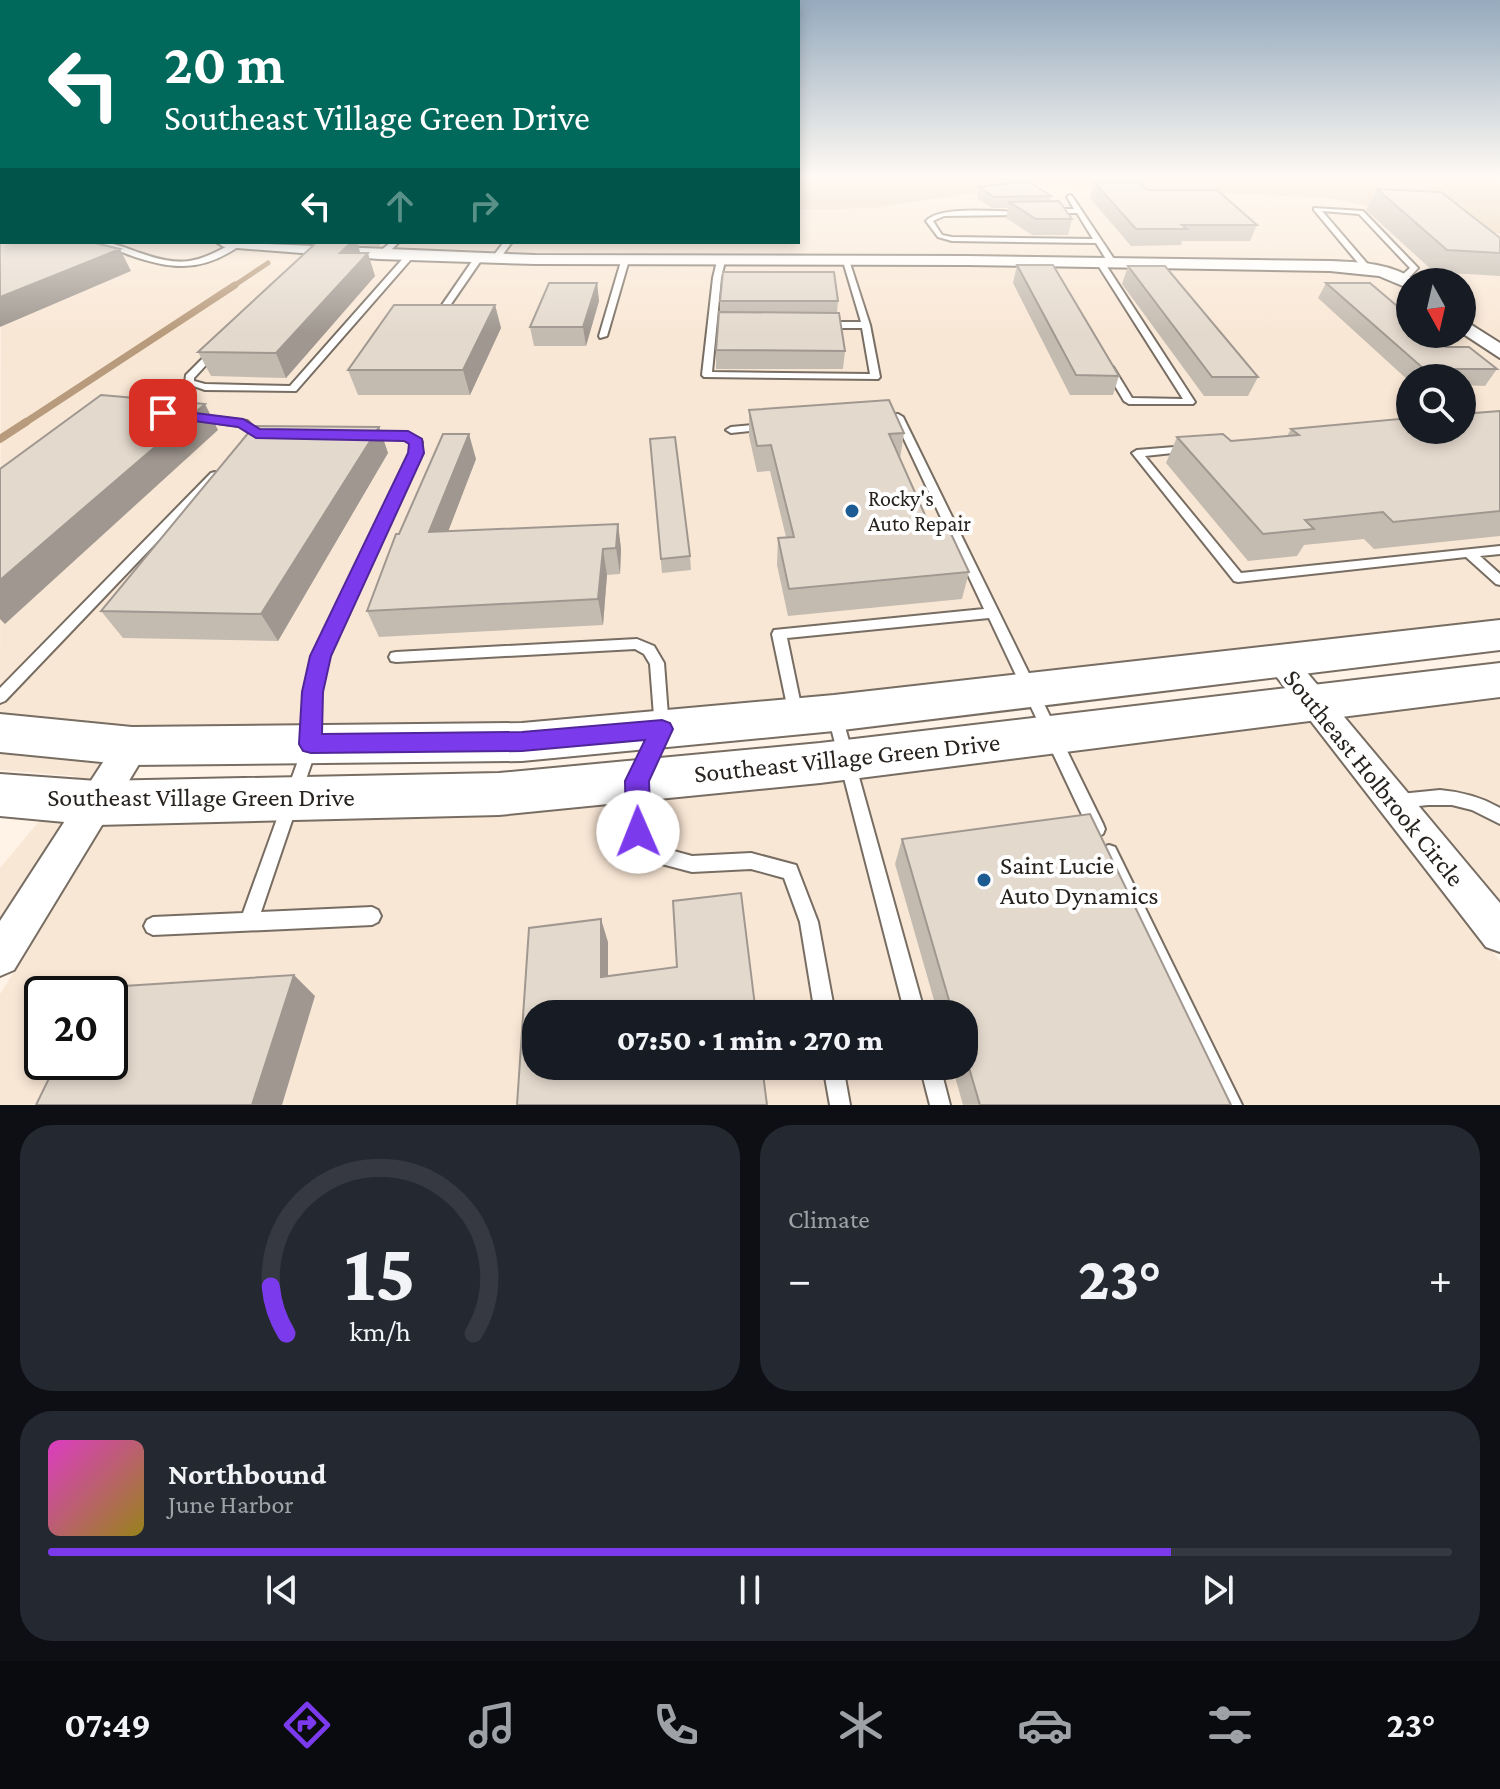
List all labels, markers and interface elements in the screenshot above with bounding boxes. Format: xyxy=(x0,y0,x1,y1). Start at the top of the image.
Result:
icon: left xyxy=(32,32,136,136)
text: 20 m xyxy=(164,33,285,95)
text: Southeast Village Green Drive xyxy=(164,98,590,138)
icon: left xyxy=(294,184,338,228)
icon: ahead xyxy=(378,184,422,228)
icon: right xyxy=(462,184,506,228)
north arrow xyxy=(1396,268,1476,348)
map controls xyxy=(1396,268,1476,444)
button: search xyxy=(1396,364,1476,444)
pin xyxy=(129,379,197,447)
icon: arrive xyxy=(141,391,185,435)
place label: Rocky's Auto Repair xyxy=(868,486,971,536)
marker: Rocky's Auto Repair xyxy=(843,502,861,520)
street label: Southeast Holbrook Circle xyxy=(1278,664,1470,892)
street label: Southeast Village Green Drive xyxy=(693,728,1001,788)
street label: Southeast Village Green Drive xyxy=(47,783,355,812)
position arrow xyxy=(596,790,680,874)
place label: Saint Lucie Auto Dynamics xyxy=(1000,851,1159,910)
marker: Saint Lucie Auto Dynamics xyxy=(975,871,993,889)
speed limit sign: 20 xyxy=(24,976,128,1080)
text: 07:50 · 1 min · 270 m xyxy=(617,1023,883,1056)
text: Climate xyxy=(788,1205,870,1234)
text: 15 xyxy=(344,1225,416,1318)
text: 23° xyxy=(1078,1245,1162,1312)
text: − xyxy=(788,1255,811,1303)
text: + xyxy=(1429,1255,1452,1303)
text: km/h xyxy=(349,1315,411,1347)
text: Northbound xyxy=(168,1457,326,1490)
text: June Harbor xyxy=(168,1490,294,1519)
icon: previous xyxy=(260,1568,304,1612)
icon: pause xyxy=(728,1568,772,1612)
icon: next xyxy=(1196,1568,1240,1612)
icon: directions xyxy=(279,1697,335,1753)
icon: music xyxy=(464,1697,520,1753)
icon: phone xyxy=(648,1697,704,1753)
icon: climate xyxy=(833,1697,889,1753)
icon: car xyxy=(1017,1697,1073,1753)
icon: filters xyxy=(1202,1697,1258,1753)
text: 07:49 xyxy=(64,1705,151,1745)
text: 23° xyxy=(1386,1705,1436,1745)

